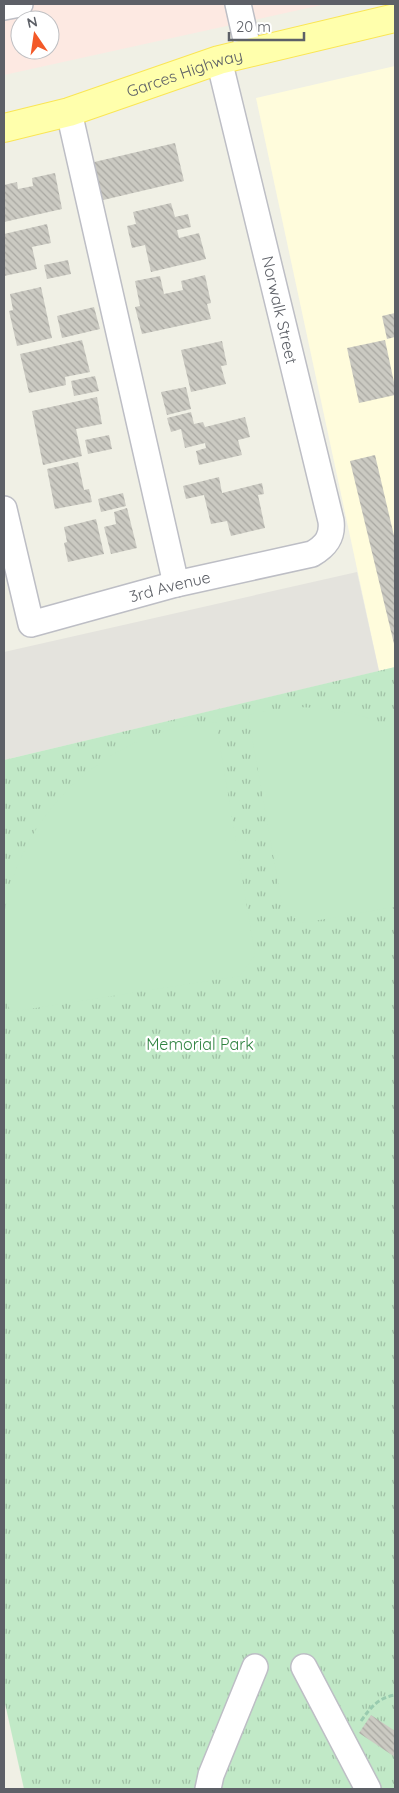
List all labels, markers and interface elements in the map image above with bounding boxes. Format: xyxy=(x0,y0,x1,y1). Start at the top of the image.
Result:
north arrow xyxy=(10,10,60,60)
scale bar xyxy=(229,10,304,42)
text: N xyxy=(25,12,39,32)
text: 20 m xyxy=(236,17,271,36)
street label: Garces Highway xyxy=(124,45,245,101)
street label: Norwalk Street xyxy=(258,254,302,366)
street label: 3rd Avenue xyxy=(127,567,212,606)
park label: Memorial Park xyxy=(146,1034,254,1054)

